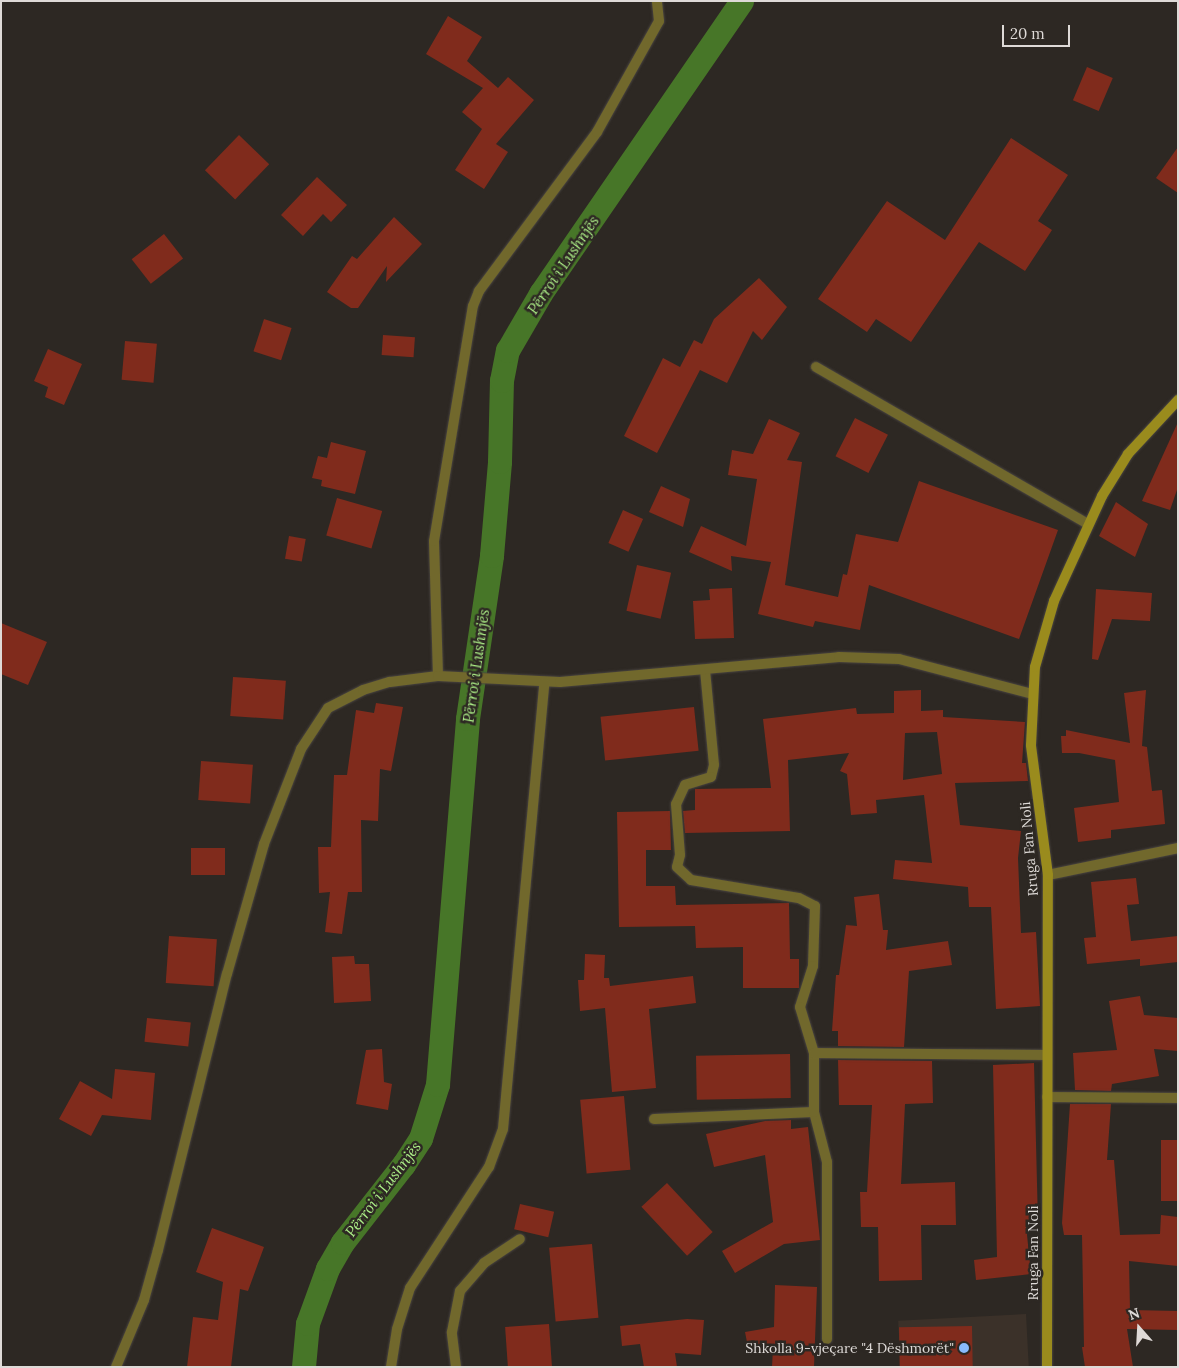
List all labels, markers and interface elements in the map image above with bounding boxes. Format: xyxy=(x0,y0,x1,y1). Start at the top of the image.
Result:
scale bar xyxy=(1004,15,1072,47)
text: 20 m xyxy=(1010,24,1045,43)
water label: Përroi i Lushnjës xyxy=(524,213,602,317)
water label: Përroi i Lushnjës xyxy=(459,608,493,724)
street label: Rruga Fan Noli xyxy=(1016,801,1042,897)
water label: Përroi i Lushnjës xyxy=(341,1138,425,1240)
street label: Rruga Fan Noli xyxy=(1025,1206,1041,1300)
north arrow xyxy=(1114,1303,1164,1353)
text: N xyxy=(1126,1304,1142,1324)
place label: Shkolla 9-vjeçare "4 Dëshmorët" xyxy=(745,1340,954,1356)
marker: Shkolla 9-vjeçare "4 Dëshmorët" xyxy=(958,1342,970,1354)

